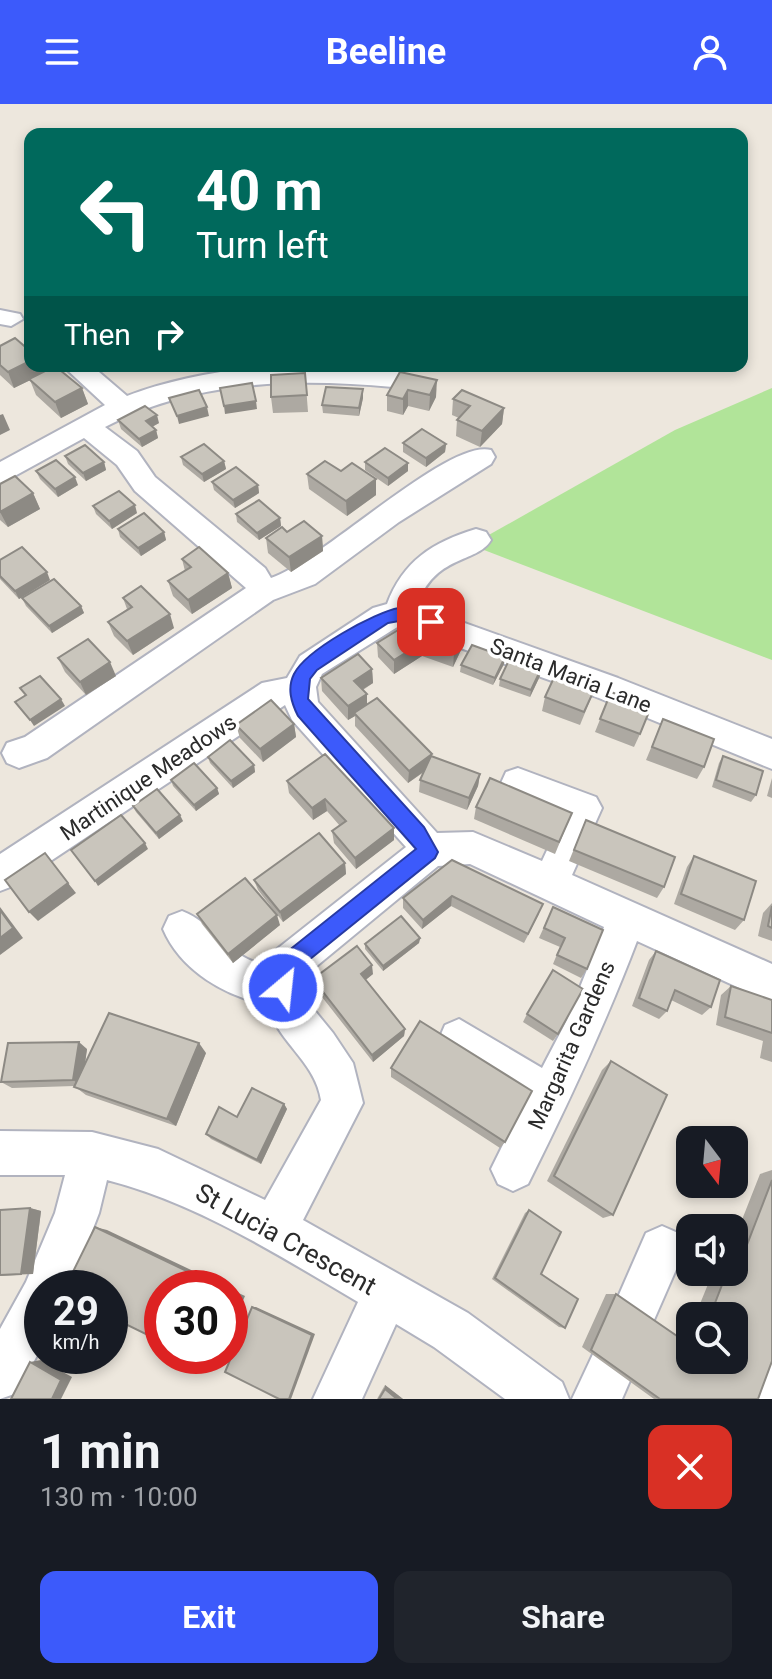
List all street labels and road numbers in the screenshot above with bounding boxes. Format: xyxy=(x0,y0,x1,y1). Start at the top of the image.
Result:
street label: Santa Maria Lane xyxy=(487,633,655,718)
street label: Martinique Meadows xyxy=(56,709,241,846)
street label: Margarita Gardens xyxy=(523,957,620,1133)
street label: St Lucia Crescent xyxy=(191,1177,381,1301)

